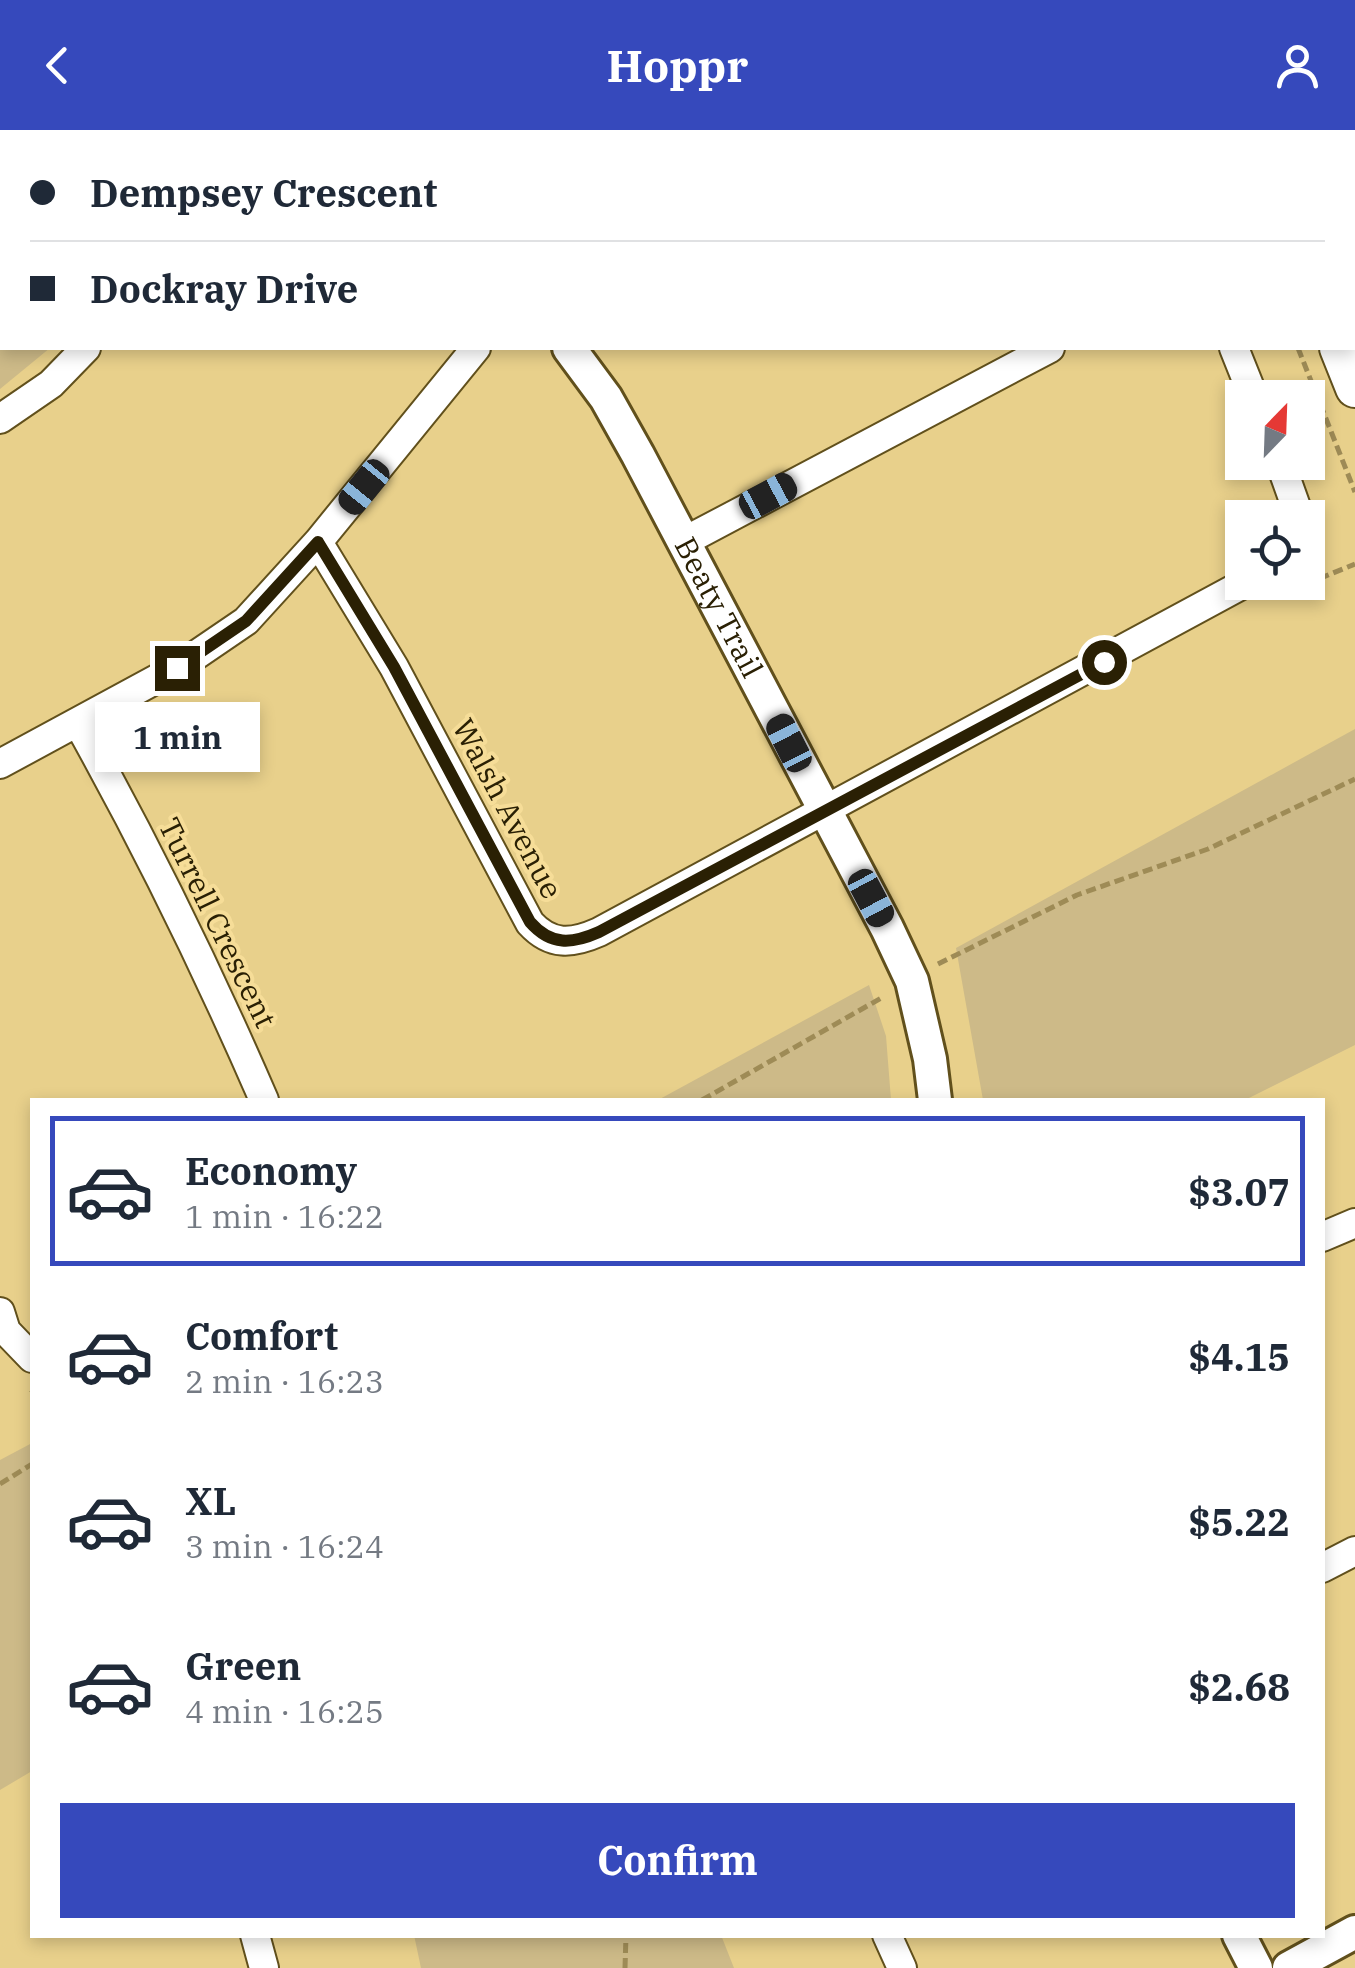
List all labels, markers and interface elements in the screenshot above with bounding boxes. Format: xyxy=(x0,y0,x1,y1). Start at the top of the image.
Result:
text: Hoppr xyxy=(607,36,748,94)
icon: back xyxy=(30,38,85,93)
icon: person xyxy=(1270,38,1325,93)
text: Dempsey Crescent xyxy=(90,168,437,217)
text: Dockray Drive xyxy=(90,264,358,313)
north arrow xyxy=(1225,380,1325,480)
map controls xyxy=(1225,380,1325,600)
car xyxy=(333,454,395,520)
car xyxy=(734,469,802,523)
button: locate xyxy=(1225,500,1325,600)
street label: Beaty Trail xyxy=(667,530,773,684)
route start xyxy=(1082,640,1127,685)
route end xyxy=(155,646,200,691)
callout: 1 min xyxy=(94,703,260,773)
car xyxy=(762,709,816,777)
street label: Walsh Avenue xyxy=(445,712,572,905)
text: 1 min xyxy=(133,716,222,758)
street label: Turrell Crescent xyxy=(151,811,286,1034)
car xyxy=(844,864,898,932)
icon: car xyxy=(65,1146,155,1236)
text: Economy xyxy=(185,1146,357,1195)
text: $3.07 xyxy=(1188,1167,1290,1216)
text: 1 min · 16:22 xyxy=(185,1195,384,1237)
icon: car xyxy=(65,1311,155,1401)
text: Comfort xyxy=(185,1311,338,1360)
text: $4.15 xyxy=(1188,1332,1290,1381)
text: 2 min · 16:23 xyxy=(185,1360,384,1402)
icon: car xyxy=(65,1476,155,1566)
text: XL xyxy=(185,1476,236,1525)
text: $5.22 xyxy=(1188,1497,1290,1546)
text: 3 min · 16:24 xyxy=(185,1525,384,1567)
icon: car xyxy=(65,1641,155,1731)
text: Green xyxy=(185,1641,301,1690)
text: $2.68 xyxy=(1188,1662,1290,1711)
text: 4 min · 16:25 xyxy=(185,1690,384,1732)
button: Confirm xyxy=(60,1803,1295,1918)

